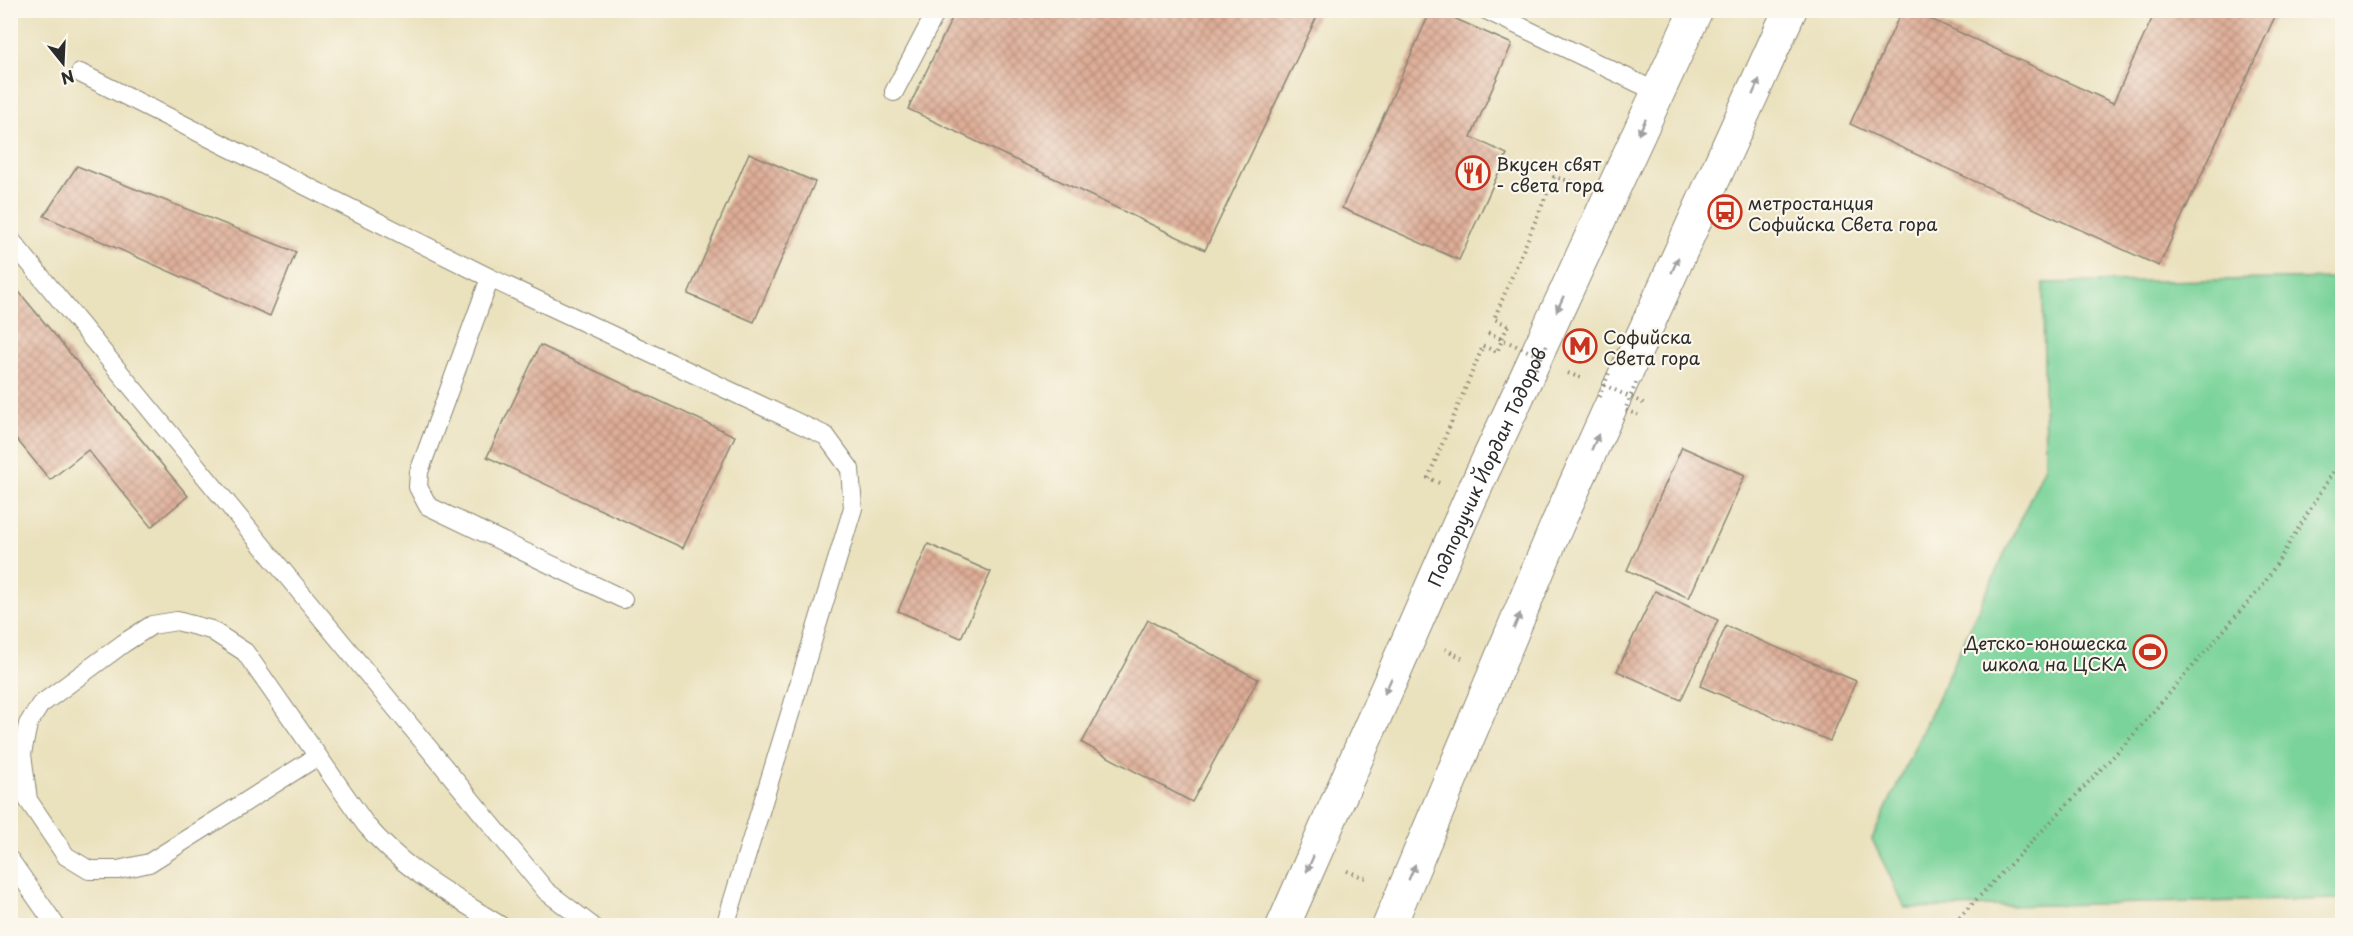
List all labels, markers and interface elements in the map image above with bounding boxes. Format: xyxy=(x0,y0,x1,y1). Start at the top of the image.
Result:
north arrow xyxy=(33,33,93,93)
text: N xyxy=(58,65,78,92)
one-way arrow xyxy=(1751,79,1760,96)
one-way arrow xyxy=(1638,119,1647,136)
place label: Вкусен свят - света гора xyxy=(1496,150,1605,198)
restaurant icon: Вкусен свят - света гора xyxy=(1455,155,1491,191)
place label: метростанция Софийска Света гора xyxy=(1748,189,1938,237)
bus stop icon: метростанция Софийска Света гора xyxy=(1707,194,1743,230)
one-way arrow xyxy=(1671,256,1680,273)
one-way arrow xyxy=(1556,296,1565,313)
place label: Софийска Света гора xyxy=(1603,323,1701,371)
metro station icon: Софийска Света гора xyxy=(1562,328,1598,364)
street label: Подпоручик Йордан Тодоров xyxy=(1420,343,1552,591)
one-way arrow xyxy=(1590,433,1600,451)
one-way arrow xyxy=(1512,612,1522,630)
place label: Детско-юношеска школа на ЦСКА xyxy=(1963,629,2128,677)
sports icon: Детско-юношеска школа на ЦСКА xyxy=(2132,634,2168,670)
one-way arrow xyxy=(1384,677,1393,694)
one-way arrow xyxy=(1305,856,1315,874)
one-way arrow xyxy=(1407,862,1417,880)

